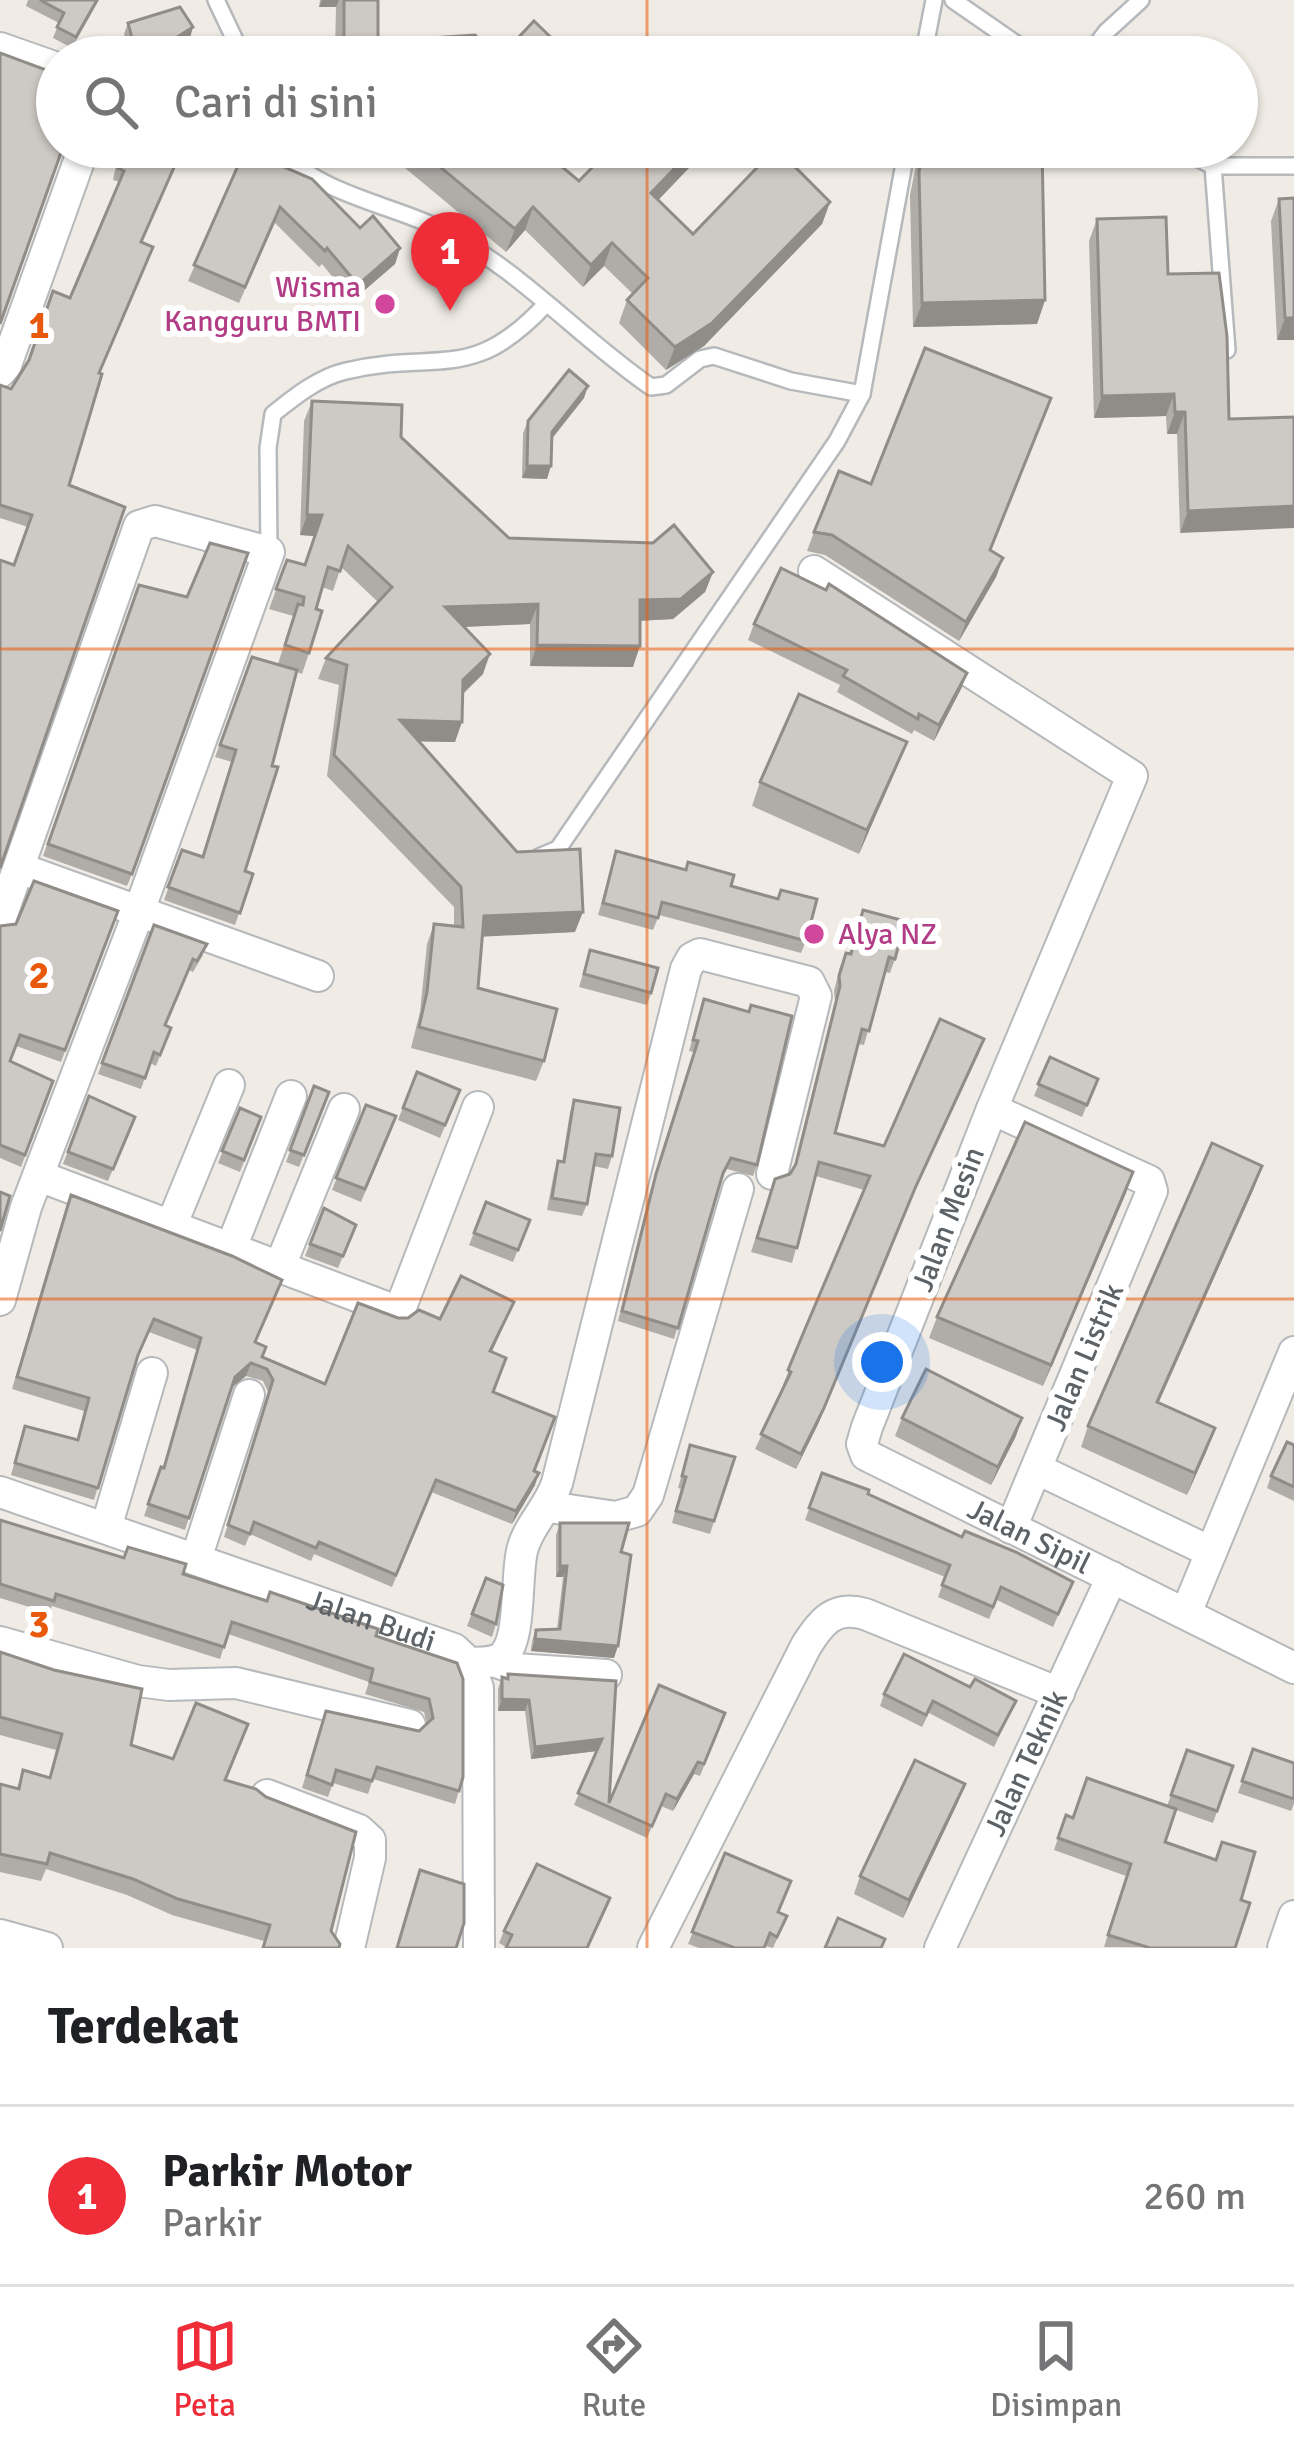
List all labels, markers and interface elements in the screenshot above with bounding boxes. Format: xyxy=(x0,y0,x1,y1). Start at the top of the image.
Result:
search box xyxy=(36,36,1258,168)
icon: search xyxy=(78,69,144,135)
text: Cari di sini xyxy=(174,75,378,130)
pin: 1 xyxy=(411,212,489,311)
place label: Wisma Kangguru BMTI xyxy=(164,269,361,340)
marker: Wisma Kangguru BMTI xyxy=(372,291,398,317)
text: 1 xyxy=(28,301,50,349)
place label: Alya NZ xyxy=(838,916,937,953)
marker: Alya NZ xyxy=(801,921,827,947)
text: 2 xyxy=(28,951,50,999)
street label: Jalan Mesin xyxy=(904,1142,993,1297)
street label: Jalan Listrik xyxy=(1037,1278,1132,1436)
your location xyxy=(852,1332,912,1392)
street label: Jalan Sipil xyxy=(961,1491,1097,1583)
street label: Jalan Budi xyxy=(302,1582,440,1660)
text: 3 xyxy=(28,1600,50,1648)
street label: Jalan Teknik xyxy=(976,1684,1076,1842)
text: Terdekat xyxy=(48,1995,239,2058)
text: Parkir Motor xyxy=(162,2144,412,2199)
text: 1 xyxy=(76,2172,98,2220)
text: 260 m xyxy=(1143,2172,1246,2220)
text: Parkir xyxy=(162,2199,262,2247)
tab: Peta xyxy=(172,2313,238,2426)
tab: Rute xyxy=(581,2313,647,2426)
tab: Disimpan xyxy=(990,2313,1122,2426)

